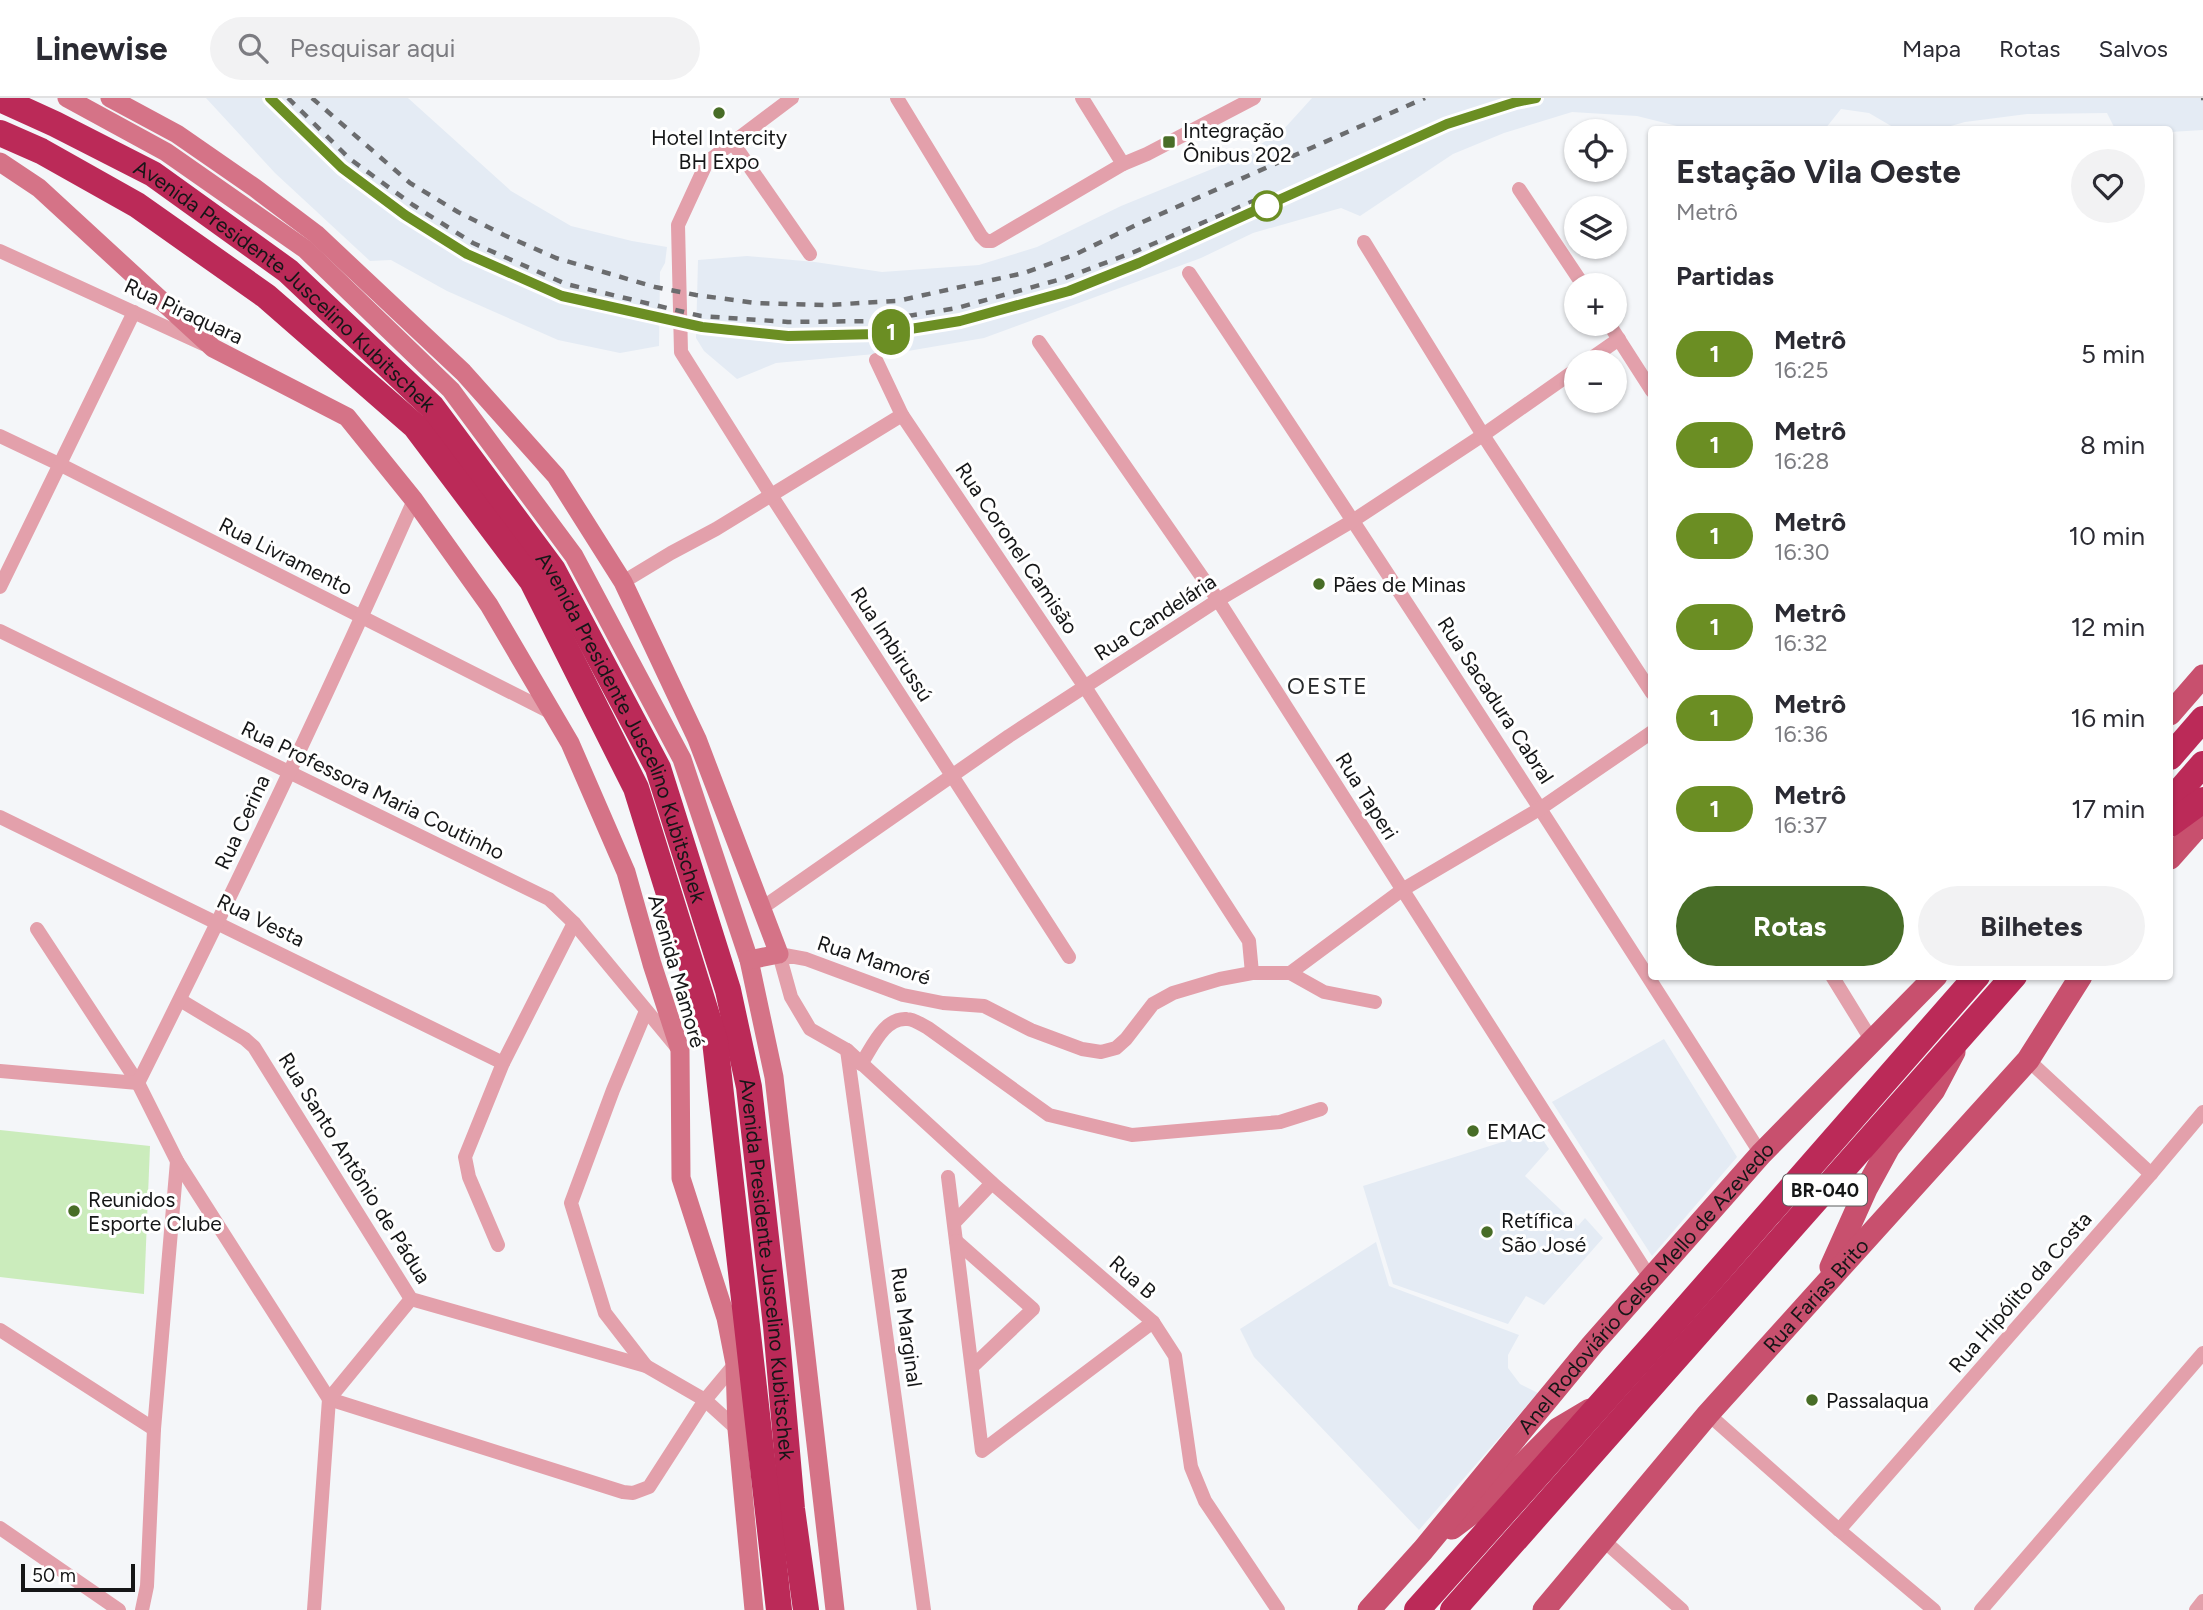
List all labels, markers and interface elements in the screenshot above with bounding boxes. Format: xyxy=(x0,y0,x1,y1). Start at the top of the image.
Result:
search box xyxy=(210,17,700,80)
text: Linewise xyxy=(35,29,168,68)
icon: search xyxy=(234,29,272,67)
text: Pesquisar aqui xyxy=(290,32,456,64)
text: Mapa xyxy=(1902,34,1961,63)
text: Rotas xyxy=(1999,34,2060,63)
text: Salvos xyxy=(2098,34,2168,63)
marker: Hotel Intercity BH Expo xyxy=(711,105,727,121)
place label: Integração Ônibus 202 xyxy=(1183,118,1292,167)
map controls xyxy=(1564,119,1627,413)
button: locate xyxy=(1564,119,1627,182)
place label: Hotel Intercity BH Expo xyxy=(651,125,787,174)
marker: Integração Ônibus 202 xyxy=(1161,134,1177,150)
button: heart xyxy=(2071,149,2145,223)
text: Estação Vila Oeste xyxy=(1676,152,1961,191)
street label: Avenida Presidente Juscelino Kubitschek xyxy=(130,154,441,417)
unlabelled marker xyxy=(1252,191,1282,221)
button: layers xyxy=(1564,196,1627,259)
text: Metrô xyxy=(1676,198,1738,226)
text: Partidas xyxy=(1676,260,1774,292)
street label: Rua Piraquara xyxy=(121,273,247,349)
button: + xyxy=(1564,273,1627,336)
line badge: 1 xyxy=(868,309,914,355)
text: 1 xyxy=(886,317,896,346)
text: Metrô xyxy=(1774,324,1846,356)
text: 5 min xyxy=(2081,338,2145,370)
text: 1 xyxy=(1709,339,1720,368)
button: − xyxy=(1564,350,1627,413)
text: 16:25 xyxy=(1774,356,1828,384)
text: Metrô xyxy=(1774,415,1846,447)
text: 8 min xyxy=(2080,429,2145,461)
text: 1 xyxy=(1709,430,1720,459)
text: 16:28 xyxy=(1774,447,1829,475)
street label: Rua Coronel Camisão xyxy=(950,457,1084,639)
text: Metrô xyxy=(1774,506,1846,538)
street label: Rua Livramento xyxy=(215,512,357,600)
text: 10 min xyxy=(2069,520,2145,552)
text: 1 xyxy=(1709,521,1720,550)
text: 16:30 xyxy=(1774,538,1830,566)
street label: Avenida Presidente Juscelino Kubitschek xyxy=(531,547,712,906)
street label: Rua Candelária xyxy=(1089,568,1221,666)
place label: Pães de Minas xyxy=(1333,572,1466,597)
marker: Pães de Minas xyxy=(1311,576,1327,592)
street label: Rua Imbirussú xyxy=(846,582,938,706)
text: Metrô xyxy=(1774,597,1846,629)
text: 12 min xyxy=(2071,611,2145,643)
street label: Rua Sacadura Cabral xyxy=(1433,612,1559,788)
text: 1 xyxy=(1709,612,1720,641)
text: 16:32 xyxy=(1774,629,1828,657)
district label: OESTE xyxy=(1287,672,1369,700)
text: Metrô xyxy=(1774,688,1846,720)
text: 16 min xyxy=(2070,702,2145,734)
text: 1 xyxy=(1709,703,1720,732)
street label: Rua Professora Maria Coutinho xyxy=(237,715,509,865)
text: 16:36 xyxy=(1774,720,1828,748)
street label: Rua Taperi xyxy=(1331,748,1403,844)
street label: Rua Cerina xyxy=(209,771,275,873)
text: Metrô xyxy=(1774,779,1846,811)
text: 17 min xyxy=(2071,793,2145,825)
text: 1 xyxy=(1709,794,1720,823)
text: 16:37 xyxy=(1774,811,1827,839)
button: Rotas xyxy=(1676,886,1904,966)
button: Bilhetes xyxy=(1918,886,2145,966)
street label: Rua Vesta xyxy=(213,888,309,952)
street label: Avenida Mamoré xyxy=(643,892,711,1050)
street label: Rua Mamoré xyxy=(814,930,934,990)
street label: Rua Santo Antônio de Pádua xyxy=(273,1048,437,1288)
street label: Avenida Presidente Juscelino Kubitschek xyxy=(735,1076,800,1462)
place label: EMAC xyxy=(1487,1119,1546,1144)
marker: EMAC xyxy=(1465,1123,1481,1139)
street label: Anel Rodoviário Celso Mello de Azevedo xyxy=(1512,1136,1779,1438)
road number: BR-040 xyxy=(1783,1174,1867,1206)
place label: Reunidos Esporte Clube xyxy=(88,1187,222,1236)
marker: Reunidos Esporte Clube xyxy=(66,1203,82,1219)
street label: Rua Hipólito da Costa xyxy=(1943,1207,2097,1377)
place label: Retífica São José xyxy=(1501,1208,1586,1257)
marker: Retífica São José xyxy=(1479,1224,1495,1240)
street label: Rua Farias Brito xyxy=(1758,1233,1874,1357)
street label: Rua B xyxy=(1105,1250,1161,1304)
street label: Rua Marginal xyxy=(886,1266,928,1388)
place label: Passalaqua xyxy=(1826,1388,1929,1413)
marker: Passalaqua xyxy=(1804,1392,1820,1408)
scale bar xyxy=(21,1561,135,1593)
text: 50 m xyxy=(32,1564,76,1587)

